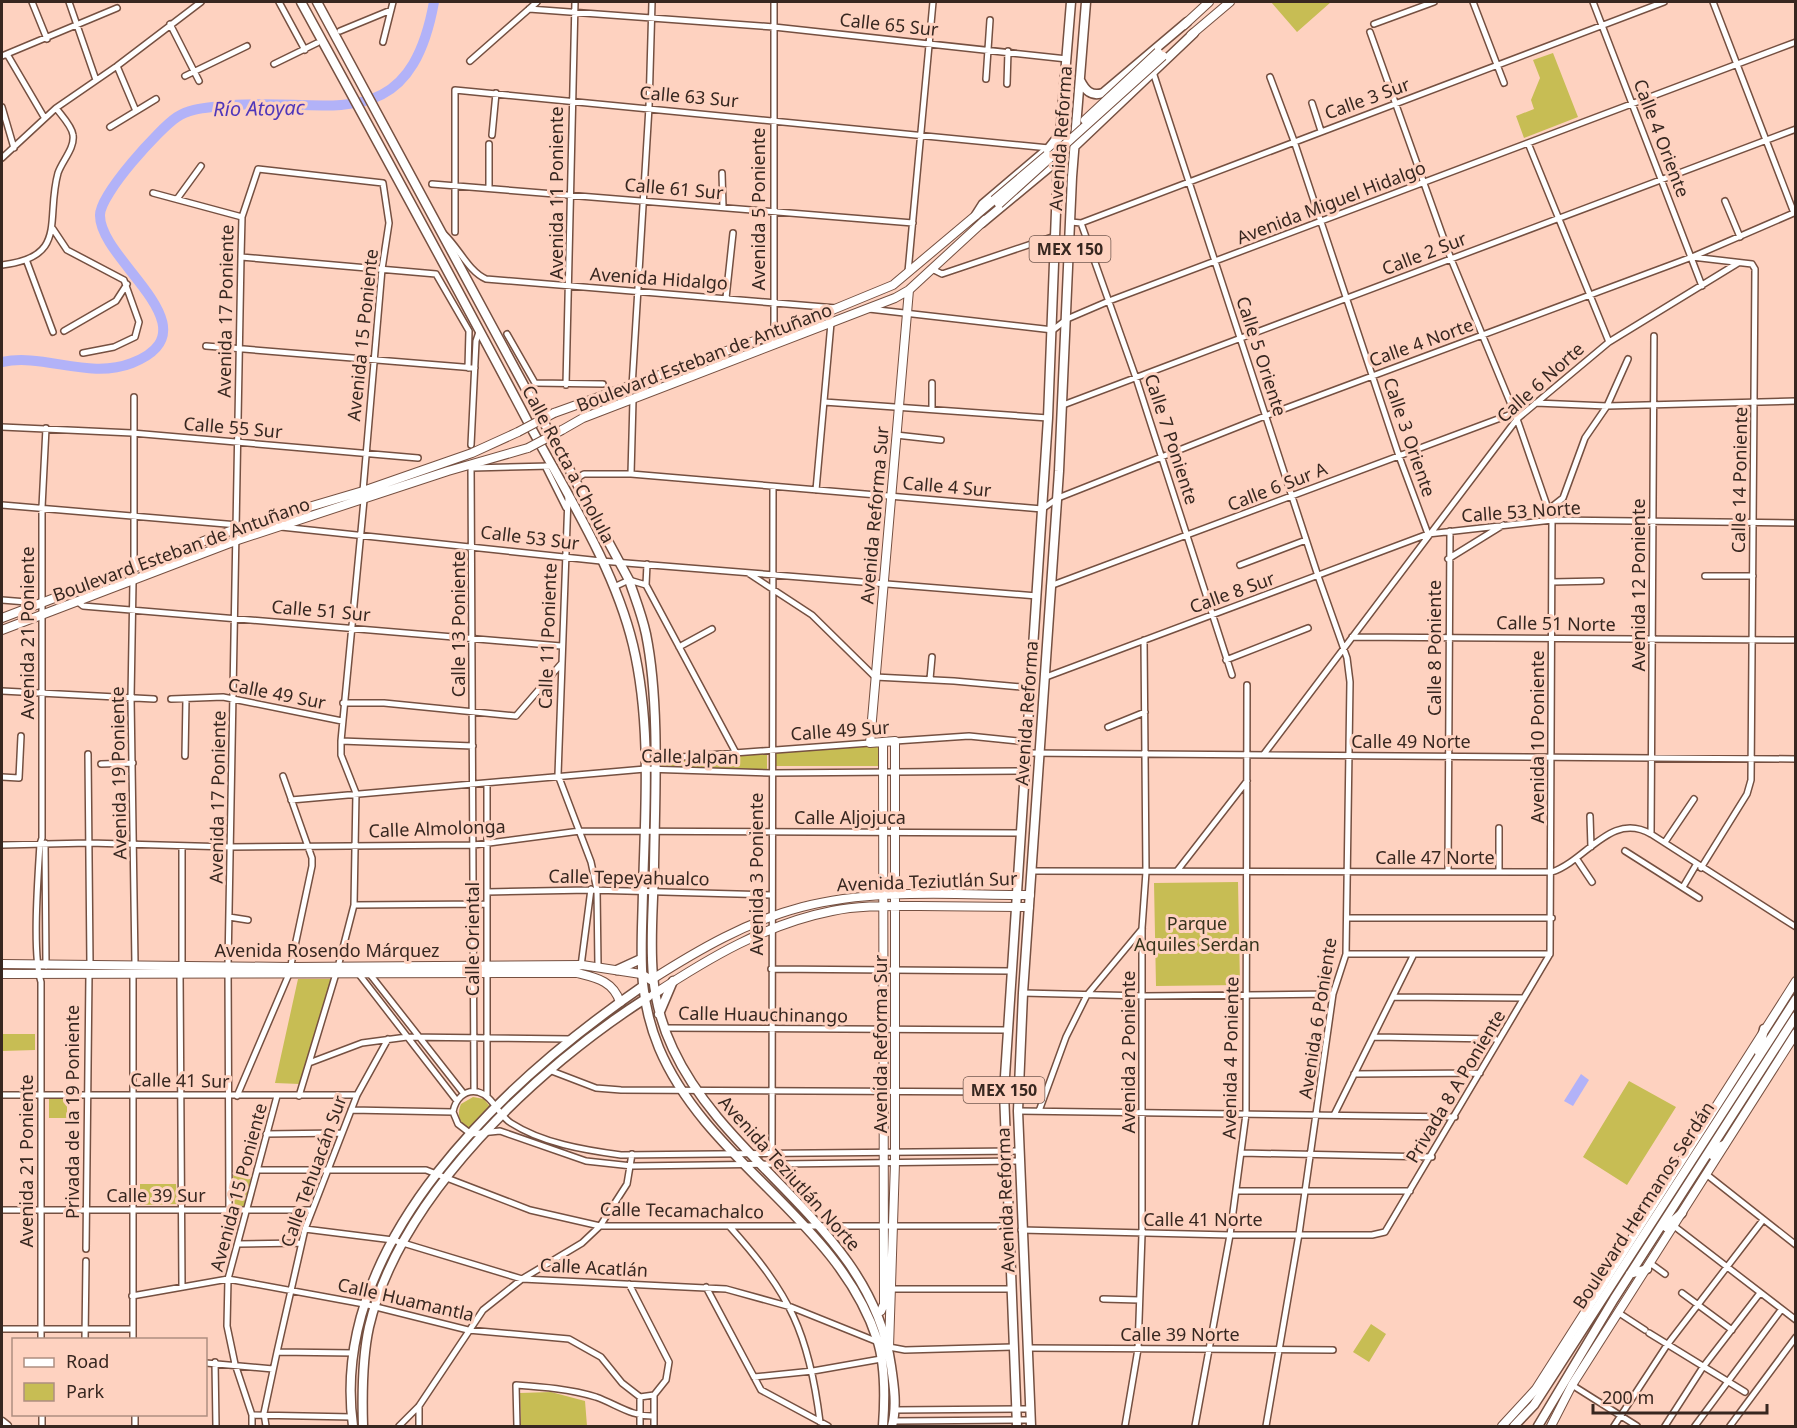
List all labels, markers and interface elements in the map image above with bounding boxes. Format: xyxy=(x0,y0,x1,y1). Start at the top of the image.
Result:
street label: Calle 65 Sur xyxy=(838,7,940,41)
street label: Avenida Reforma xyxy=(1043,65,1077,211)
street label: Calle 3 Sur xyxy=(1321,71,1413,124)
street label: Calle 4 Oriente xyxy=(1628,76,1696,200)
street label: Calle 63 Sur xyxy=(638,80,740,112)
water label: Río Atoyac xyxy=(213,94,306,122)
street label: Avenida 11 Poniente xyxy=(544,106,568,280)
street label: Avenida 5 Poniente xyxy=(746,128,770,290)
street label: Avenida Miguel Hidalgo xyxy=(1233,155,1429,249)
street label: Calle 61 Sur xyxy=(623,172,725,204)
street label: Avenida 17 Poniente xyxy=(211,224,239,398)
street label: Calle 2 Sur xyxy=(1378,226,1470,280)
road number: MEX 150 xyxy=(1030,236,1110,262)
street label: Avenida 15 Poniente xyxy=(341,248,383,422)
street label: Avenida Hidalgo xyxy=(589,261,729,295)
street label: Calle 5 Oriente xyxy=(1231,293,1293,419)
street label: Boulevard Esteban de Antuñano xyxy=(573,297,835,417)
street label: Calle 4 Norte xyxy=(1366,312,1476,372)
street label: Calle 6 Norte xyxy=(1491,337,1589,427)
street label: Calle 7 Poniente xyxy=(1140,371,1204,507)
street label: Calle 3 Oriente xyxy=(1378,374,1442,500)
street label: Calle Recta a Cholula xyxy=(517,381,621,547)
street label: Calle 14 Poniente xyxy=(1726,407,1752,553)
street label: Calle 55 Sur xyxy=(182,411,284,443)
street label: Avenida Reforma Sur xyxy=(854,425,894,605)
street label: Calle 6 Sur A xyxy=(1224,456,1331,516)
street label: Calle 4 Sur xyxy=(902,470,993,502)
street label: Boulevard Esteban de Antuñano xyxy=(49,491,313,607)
street label: Calle 53 Norte xyxy=(1461,495,1581,527)
street label: Avenida 12 Poniente xyxy=(1626,498,1650,672)
street label: Calle 53 Sur xyxy=(479,519,581,555)
street label: Avenida 21 Poniente xyxy=(15,546,39,720)
street label: Calle 13 Poniente xyxy=(446,551,470,697)
street label: Calle 11 Poniente xyxy=(532,562,562,710)
street label: Calle 8 Sur xyxy=(1186,565,1278,618)
street label: Calle 8 Poniente xyxy=(1422,580,1446,716)
street label: Calle 51 Sur xyxy=(270,594,372,626)
street label: Calle 51 Norte xyxy=(1496,610,1616,636)
street label: Avenida Reforma xyxy=(1009,640,1043,786)
street label: Avenida 10 Poniente xyxy=(1525,650,1549,824)
street label: Calle 49 Sur xyxy=(226,672,329,714)
street label: Avenida 19 Poniente xyxy=(104,686,132,860)
street label: Avenida 17 Poniente xyxy=(203,710,231,884)
street label: Calle 49 Sur xyxy=(790,715,891,745)
street label: Calle 49 Norte xyxy=(1351,729,1471,753)
street label: Calle Jalpan xyxy=(641,743,739,769)
street label: Avenida 3 Poniente xyxy=(744,793,768,955)
street label: Calle Aljojuca xyxy=(794,805,906,829)
street label: Calle Almolonga xyxy=(368,814,506,842)
street label: Calle 47 Norte xyxy=(1375,845,1495,869)
street label: Calle Tepeyahualco xyxy=(548,864,710,890)
street label: Avenida Teziutlán Sur xyxy=(836,866,1018,896)
street label: Calle Oriental xyxy=(460,882,484,996)
park label: Parque Aquiles Serdan xyxy=(1134,911,1260,956)
street label: Avenida 6 Poniente xyxy=(1292,936,1342,1100)
street label: Avenida Rosendo Márquez xyxy=(214,938,440,962)
street label: Avenida Reforma Sur xyxy=(868,954,892,1133)
street label: Avenida 2 Poniente xyxy=(1116,971,1140,1133)
street label: Avenida 4 Poniente xyxy=(1217,976,1243,1140)
street label: Calle Huauchinango xyxy=(678,1001,848,1027)
street label: Privada de la 19 Poniente xyxy=(60,1005,84,1219)
street label: Privada 8 A Poniente xyxy=(1400,1005,1510,1167)
street label: Calle 41 Sur xyxy=(130,1067,230,1093)
street label: Avenida 21 Poniente xyxy=(14,1074,38,1248)
road number: MEX 150 xyxy=(964,1077,1044,1103)
street label: Avenida Teziutlán Norte xyxy=(714,1090,866,1256)
street label: Calle Tehuacán Sur xyxy=(274,1091,352,1250)
street label: Boulevard Hermanos Serdán xyxy=(1567,1097,1719,1313)
street label: Avenida 15 Poniente xyxy=(204,1100,272,1274)
street label: Avenida Reforma xyxy=(990,1127,1020,1273)
street label: Calle 39 Sur xyxy=(106,1183,206,1207)
street label: Calle Tecamachalco xyxy=(600,1197,764,1223)
street label: Calle 41 Norte xyxy=(1143,1207,1263,1231)
street label: Calle Acatlán xyxy=(539,1252,649,1282)
street label: Calle Huamantla xyxy=(335,1272,477,1326)
street label: Calle 39 Norte xyxy=(1120,1322,1240,1346)
legend xyxy=(12,1338,207,1416)
text: Road xyxy=(66,1349,109,1373)
scale bar xyxy=(1593,1377,1767,1415)
text: Park xyxy=(66,1379,104,1403)
text: 200 m xyxy=(1602,1385,1654,1409)

